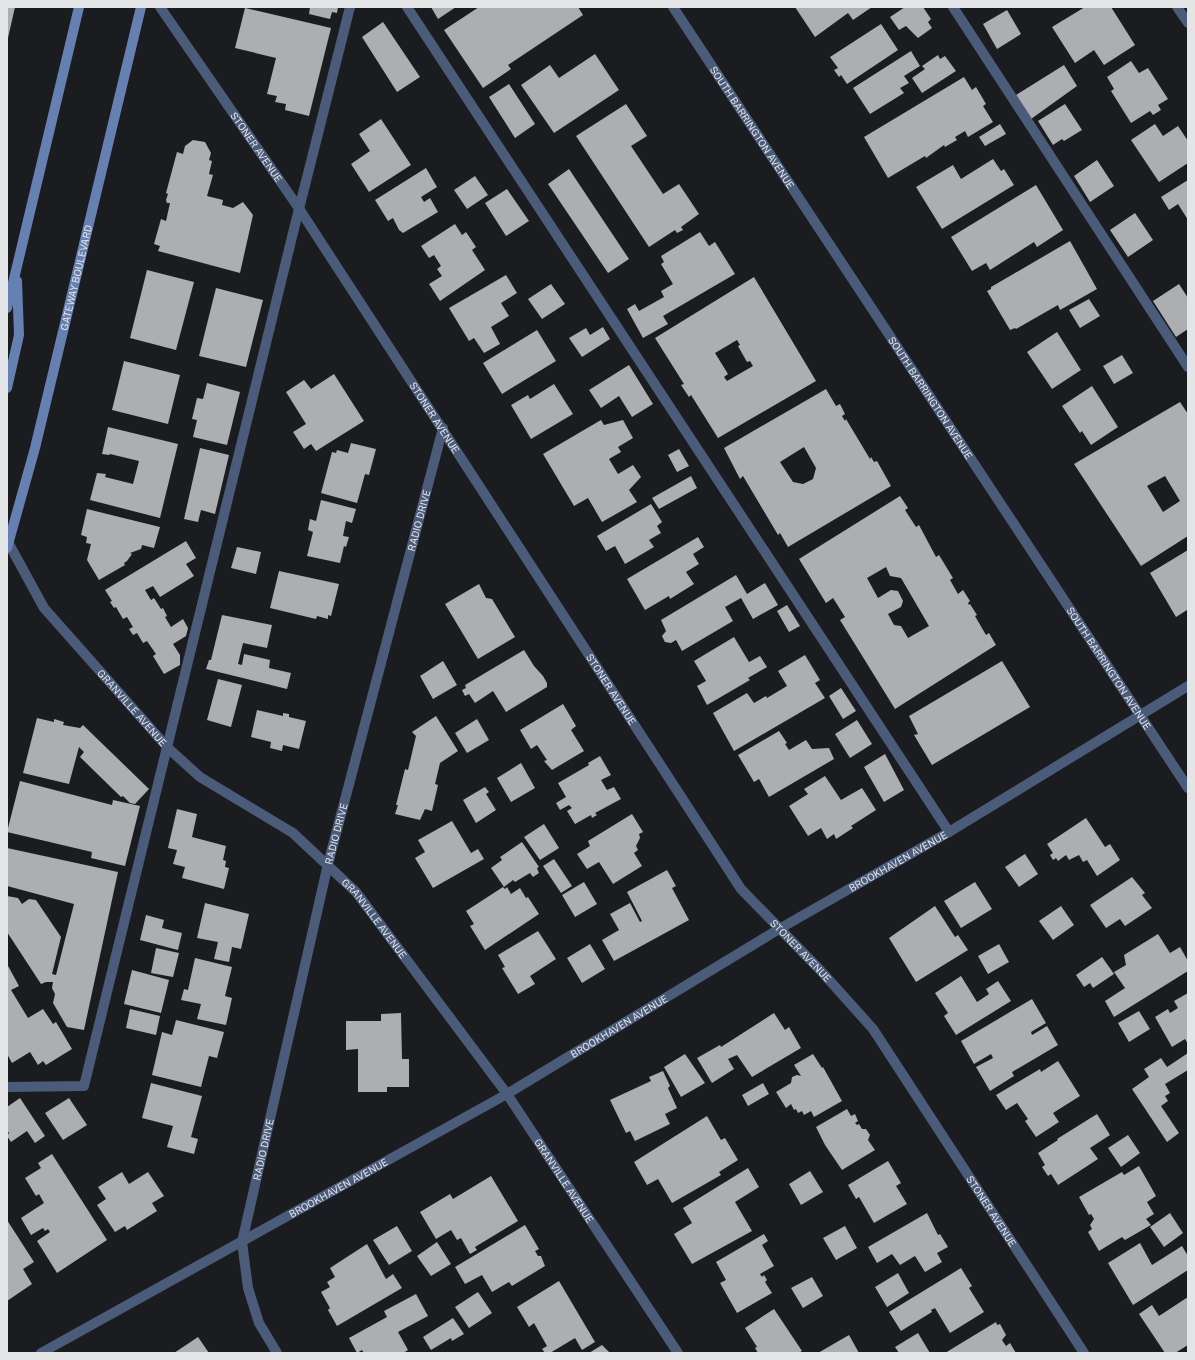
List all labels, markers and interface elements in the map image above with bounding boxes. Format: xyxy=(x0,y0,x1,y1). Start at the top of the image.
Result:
street label: SOUTH BARRINGTON AVENUE xyxy=(708,64,797,191)
street label: STONER AVENUE xyxy=(228,110,285,184)
street label: GATEWAY BOULEVARD xyxy=(57,224,94,332)
street label: SOUTH BARRINGTON AVENUE xyxy=(886,334,975,461)
street label: STONER AVENUE xyxy=(407,380,462,455)
street label: RADIO DRIVE xyxy=(405,488,432,552)
street label: SOUTH BARRINGTON AVENUE xyxy=(1064,605,1154,732)
street label: STONER AVENUE xyxy=(584,651,639,727)
street label: GRANVILLE AVENUE xyxy=(95,667,169,748)
street label: RADIO DRIVE xyxy=(322,802,350,866)
street label: BROOKHAVEN AVENUE xyxy=(846,828,949,894)
street label: GRANVILLE AVENUE xyxy=(339,876,409,961)
street label: STONER AVENUE xyxy=(768,917,834,984)
street label: BROOKHAVEN AVENUE xyxy=(568,992,670,1060)
street label: RADIO DRIVE xyxy=(250,1117,276,1181)
street label: GRANVILLE AVENUE xyxy=(532,1136,596,1225)
street label: BROOKHAVEN AVENUE xyxy=(287,1156,390,1220)
street label: STONER AVENUE xyxy=(964,1173,1019,1249)

